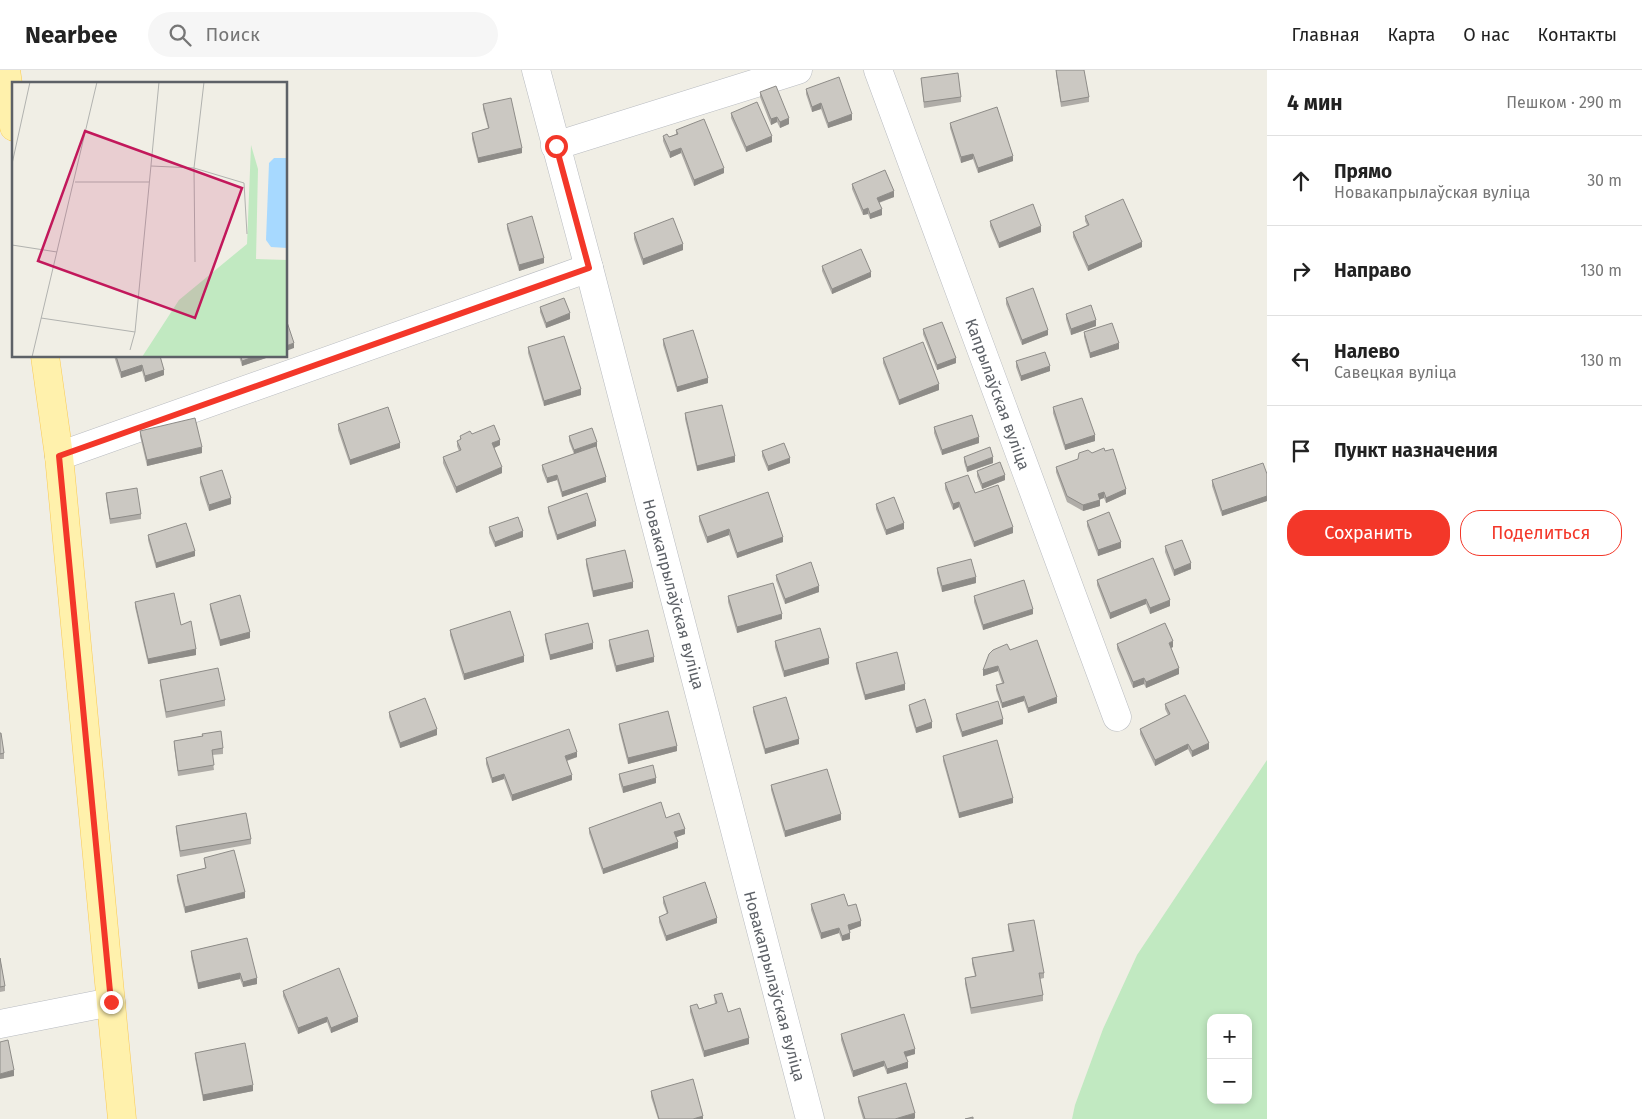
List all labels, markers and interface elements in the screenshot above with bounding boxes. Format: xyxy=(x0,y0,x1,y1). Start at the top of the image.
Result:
search box xyxy=(148,12,498,57)
text: Nearbee xyxy=(25,21,118,49)
icon: search xyxy=(166,21,194,49)
text: Поиск xyxy=(206,23,260,46)
text: Главная xyxy=(1292,24,1360,46)
text: Карта xyxy=(1388,24,1435,46)
text: О нас xyxy=(1463,24,1510,46)
text: Контакты xyxy=(1538,24,1617,46)
inset map xyxy=(12,82,288,358)
text: 4 мин xyxy=(1287,90,1343,116)
text: Пешком · 290 m xyxy=(1506,93,1622,112)
route start xyxy=(545,135,568,158)
text: Прямо xyxy=(1334,160,1392,183)
icon: ahead xyxy=(1287,167,1315,195)
text: 30 m xyxy=(1587,171,1622,190)
text: Новакапрылаўская вуліца xyxy=(1334,183,1531,202)
icon: right xyxy=(1287,257,1315,285)
text: Направо xyxy=(1334,259,1411,282)
text: 130 m xyxy=(1580,261,1622,280)
street label: Капрылаўская вуліца xyxy=(961,316,1034,473)
text: Налево xyxy=(1334,340,1400,363)
icon: left xyxy=(1287,347,1315,375)
text: 130 m xyxy=(1580,351,1622,370)
text: Савецкая вуліца xyxy=(1334,363,1457,382)
icon: arrive xyxy=(1287,437,1315,465)
text: Пункт назначения xyxy=(1334,439,1498,462)
street label: Новакапрылаўская вуліца xyxy=(639,497,708,691)
button: Сохранить xyxy=(1287,510,1450,556)
button: Поделиться xyxy=(1460,510,1622,556)
street label: Новакапрылаўская вуліца xyxy=(740,889,809,1083)
route end xyxy=(100,991,123,1014)
map controls xyxy=(1207,1014,1252,1104)
button: + xyxy=(1207,1014,1252,1059)
button: − xyxy=(1207,1059,1252,1104)

